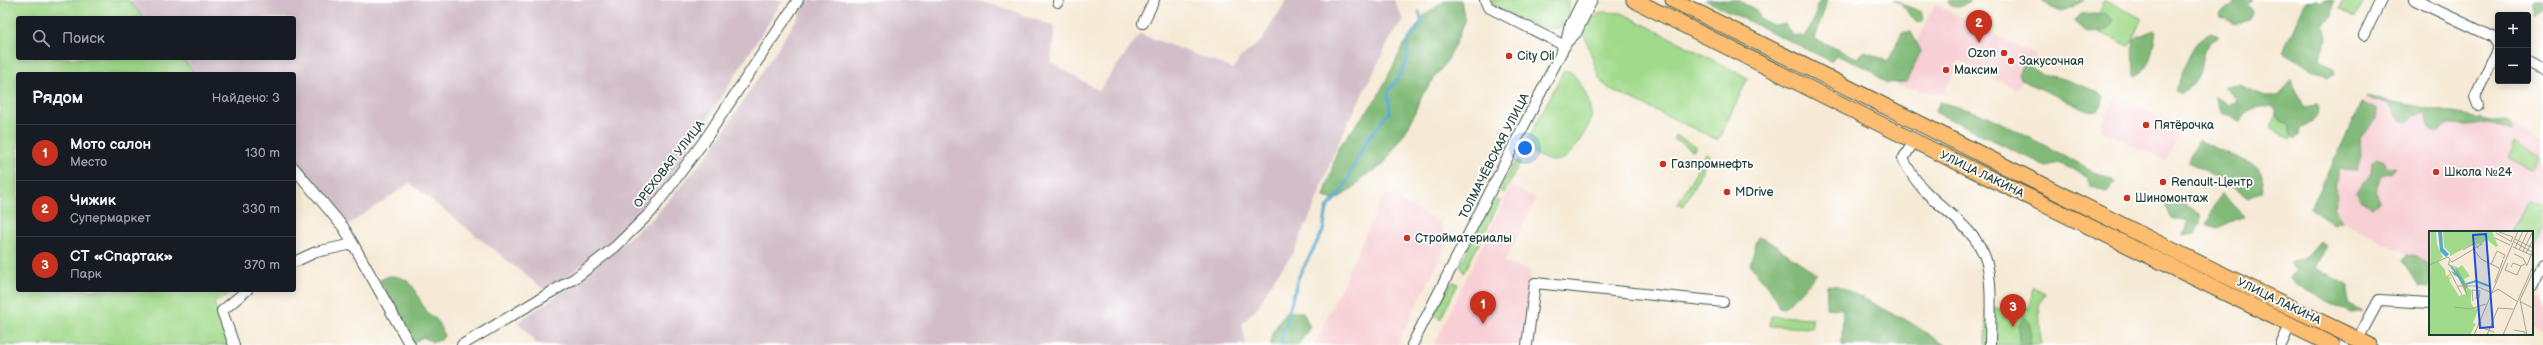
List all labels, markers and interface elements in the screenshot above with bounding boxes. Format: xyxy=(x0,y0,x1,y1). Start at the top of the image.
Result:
pin: 2 xyxy=(1966,10,1992,43)
map controls xyxy=(2495,12,2531,84)
button: + xyxy=(2495,12,2531,48)
search box xyxy=(16,16,296,60)
icon: search xyxy=(30,27,52,49)
text: Поиск xyxy=(62,29,105,48)
place label: Ozon xyxy=(1968,46,1996,61)
marker: Ozon xyxy=(1999,48,2009,58)
button: − xyxy=(2495,48,2531,84)
place label: City Oil xyxy=(1517,49,1555,64)
marker: City Oil xyxy=(1504,51,1514,61)
place label: Закусочная xyxy=(2019,54,2084,69)
marker: Закусочная xyxy=(2006,56,2016,66)
place label: Максим xyxy=(1954,63,1998,78)
marker: Максим xyxy=(1941,65,1951,75)
text: Рядом xyxy=(32,88,83,108)
text: Найдено: 3 xyxy=(212,90,280,106)
street label: ТОЛМАЧЁВСКАЯ УЛИЦА xyxy=(1455,90,1533,222)
street label: ОРЕХОВАЯ УЛИЦА xyxy=(631,117,709,211)
place label: Пятёрочка xyxy=(2154,118,2214,133)
marker: Пятёрочка xyxy=(2141,120,2151,130)
text: Мото салон xyxy=(70,135,151,154)
your location xyxy=(1515,138,1535,158)
text: 1 xyxy=(42,145,48,161)
text: 130 m xyxy=(245,145,280,161)
street label: УЛИЦА ЛАКИНА xyxy=(1937,148,2027,202)
text: Место xyxy=(70,154,107,170)
place label: Газпромнефть xyxy=(1671,157,1753,172)
marker: Газпромнефть xyxy=(1658,159,1668,169)
place label: Школа №24 xyxy=(2444,165,2513,180)
marker: Школа №24 xyxy=(2431,167,2441,177)
place label: Renault-Центр xyxy=(2171,175,2253,190)
marker: Renault-Центр xyxy=(2158,177,2168,187)
place label: MDrive xyxy=(1735,185,1774,200)
marker: MDrive xyxy=(1722,187,1732,197)
text: Чижик xyxy=(70,191,116,210)
place label: Шиномонтаж xyxy=(2135,191,2209,206)
marker: Шиномонтаж xyxy=(2122,193,2132,203)
text: 2 xyxy=(41,201,49,217)
text: 330 m xyxy=(242,201,280,217)
text: Супермаркет xyxy=(70,210,151,226)
place label: Стройматериалы xyxy=(1415,231,1512,246)
inset map xyxy=(2429,231,2533,335)
marker: Стройматериалы xyxy=(1402,233,1412,243)
text: СТ «Спартак» xyxy=(70,247,173,266)
text: 3 xyxy=(41,257,49,273)
text: 370 m xyxy=(244,257,280,273)
text: Парк xyxy=(70,266,102,282)
street label: УЛИЦА ЛАКИНА xyxy=(2234,275,2324,329)
pin: 1 xyxy=(1470,291,1496,324)
pin: 3 xyxy=(2000,294,2026,327)

